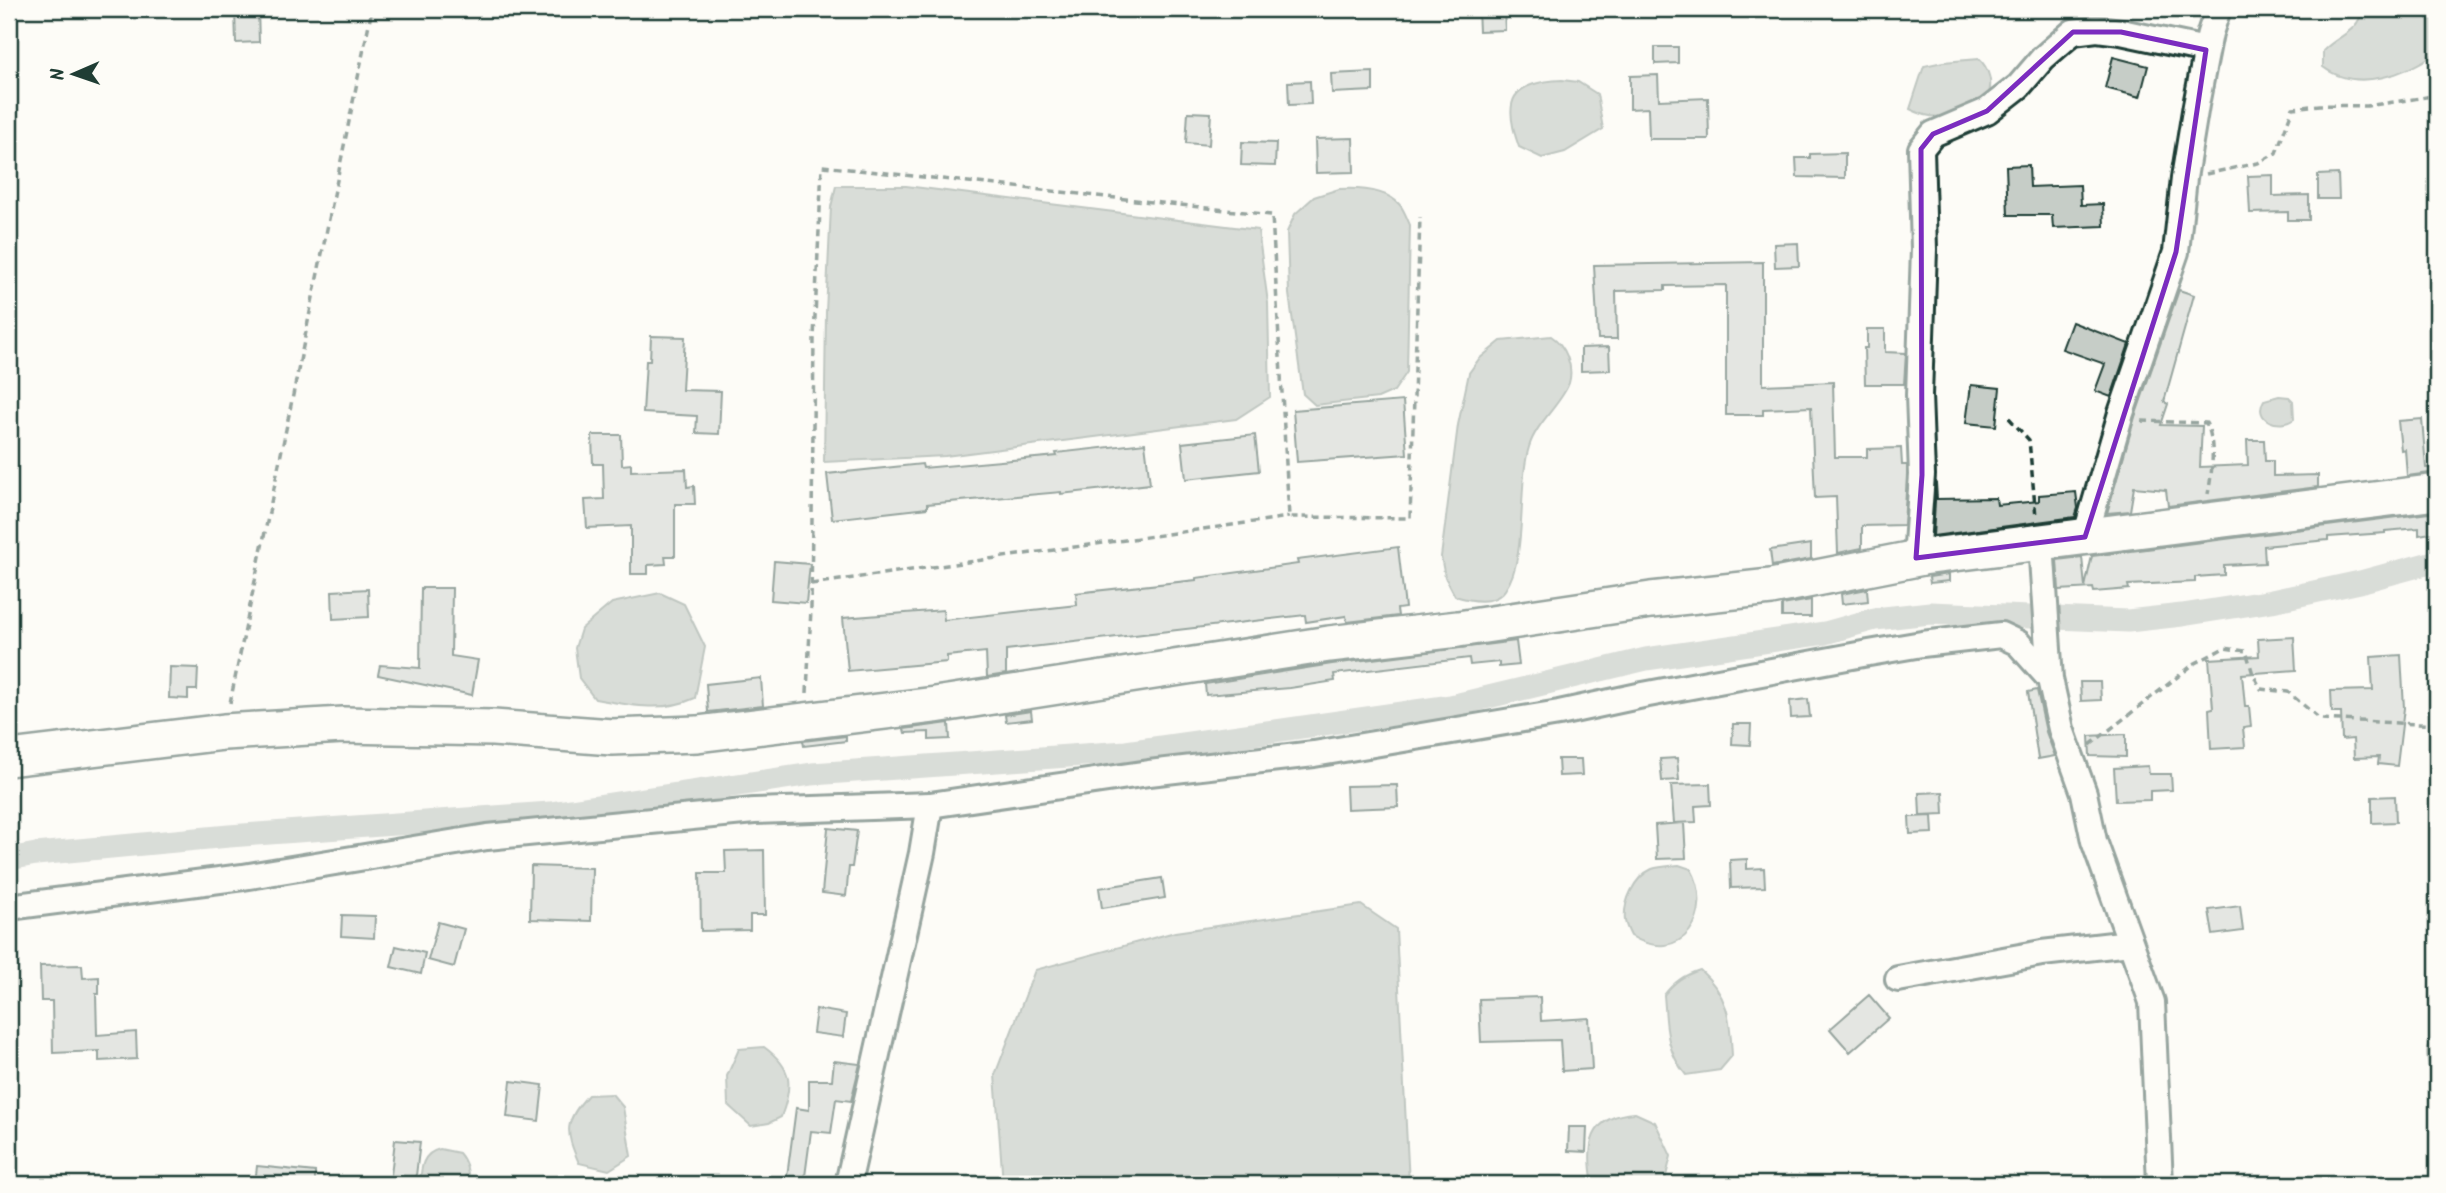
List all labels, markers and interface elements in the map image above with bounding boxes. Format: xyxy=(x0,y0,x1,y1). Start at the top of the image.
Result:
north arrow xyxy=(38,38,108,108)
text: N xyxy=(44,68,74,81)

